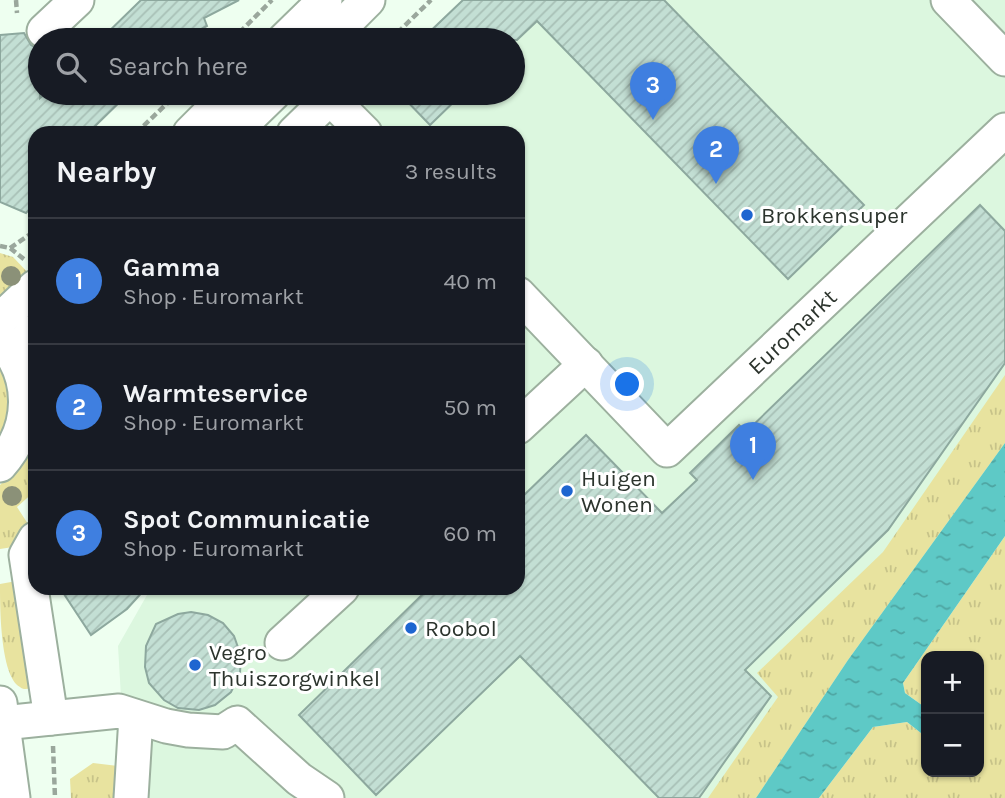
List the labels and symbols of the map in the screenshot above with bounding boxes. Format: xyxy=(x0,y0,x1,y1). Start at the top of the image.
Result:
pin: 3 xyxy=(630,62,676,120)
pin: 2 xyxy=(693,126,739,184)
place label: Brokkensuper xyxy=(761,202,908,229)
marker: Brokkensuper xyxy=(739,207,755,223)
street label: Euromarkt xyxy=(743,283,843,380)
your location xyxy=(610,367,644,401)
pin: 1 xyxy=(730,422,776,480)
place label: Huigen Wonen xyxy=(581,465,656,518)
marker: Huigen Wonen xyxy=(559,483,575,499)
place label: Roobol xyxy=(425,615,497,642)
marker: Roobol xyxy=(403,620,419,636)
place label: Vegro Thuiszorgwinkel xyxy=(209,639,380,692)
marker: Vegro Thuiszorgwinkel xyxy=(187,657,203,673)

